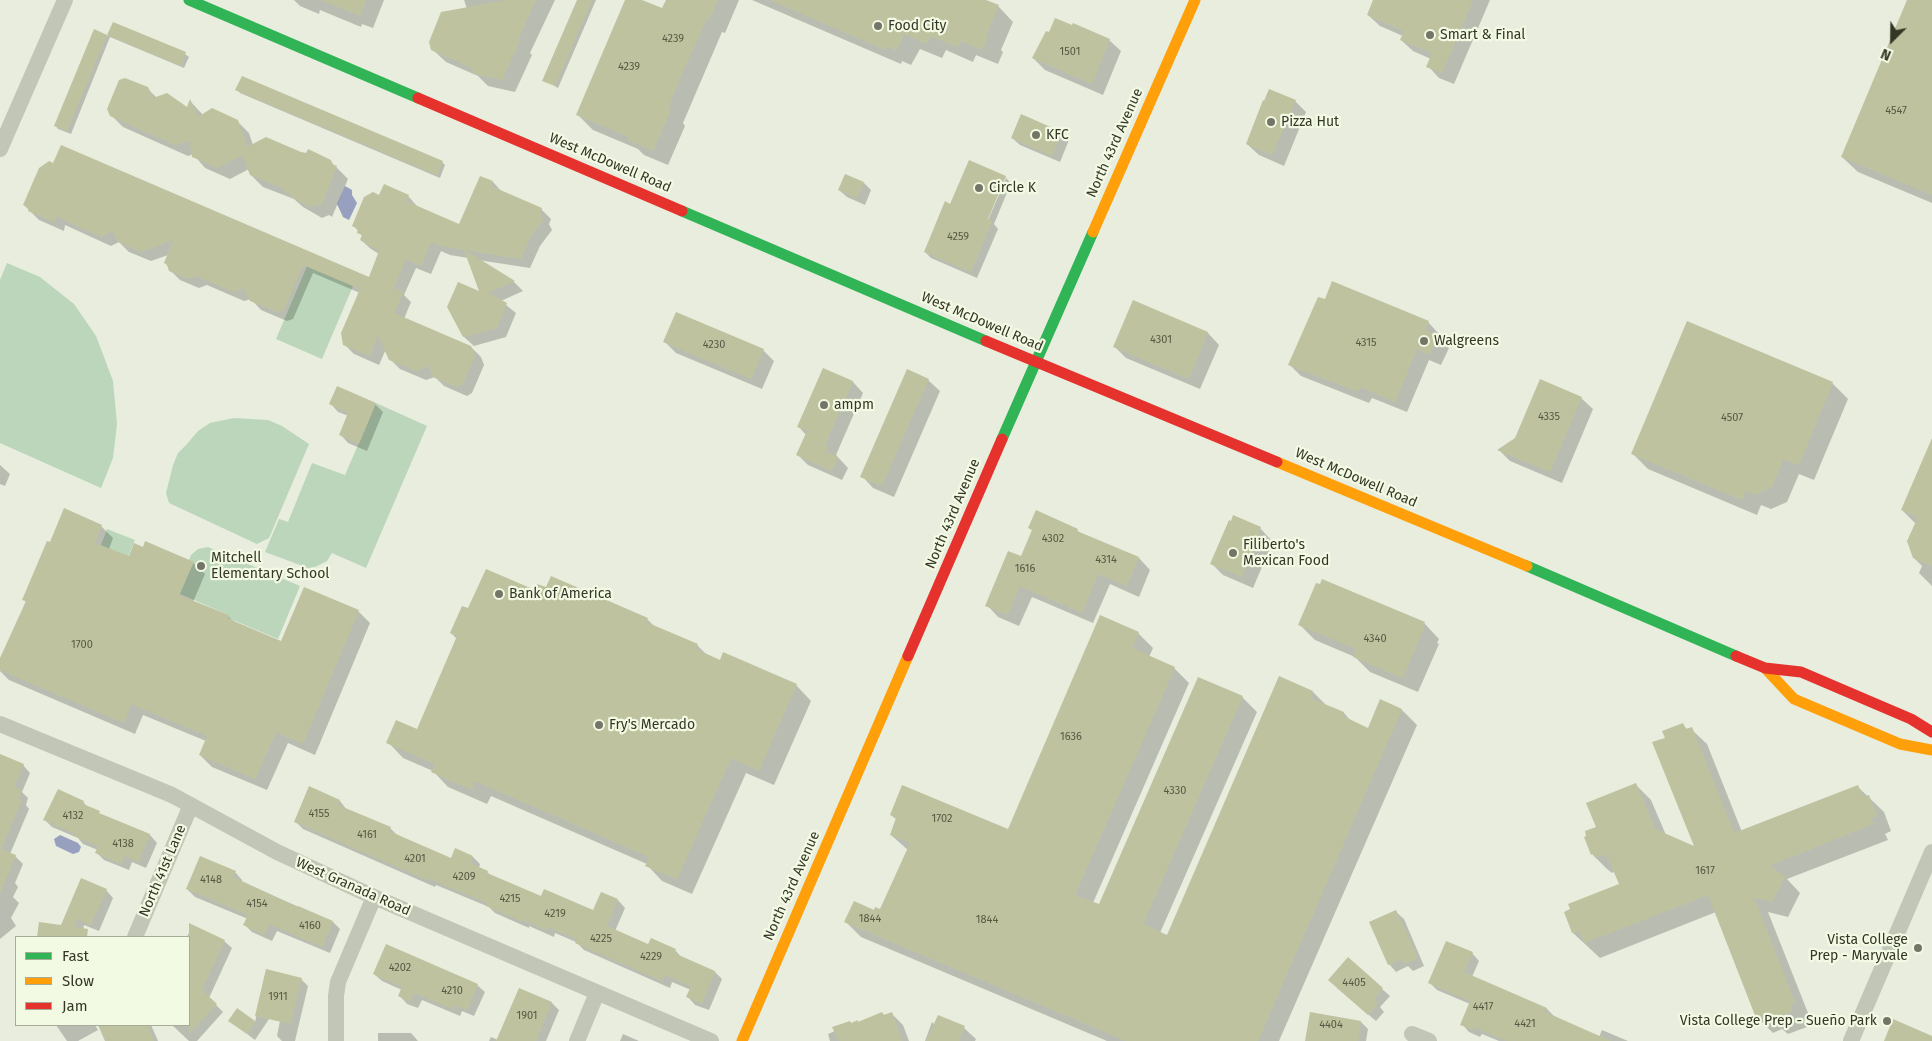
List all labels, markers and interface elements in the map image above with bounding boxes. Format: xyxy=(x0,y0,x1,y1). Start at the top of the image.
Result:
north arrow xyxy=(1867,15,1917,65)
place label: Food City xyxy=(888,18,946,34)
marker: Food City xyxy=(872,20,884,32)
place label: Smart & Final xyxy=(1440,27,1525,43)
marker: Smart & Final xyxy=(1424,29,1436,41)
house number: 4239 xyxy=(662,32,684,46)
house number: 1501 xyxy=(1060,45,1080,59)
text: N xyxy=(1878,45,1894,64)
house number: 4239 xyxy=(618,60,640,74)
street label: North 43rd Avenue xyxy=(1083,86,1147,200)
house number: 4547 xyxy=(1885,104,1907,118)
place label: Pizza Hut xyxy=(1281,114,1339,130)
marker: Pizza Hut xyxy=(1265,116,1277,128)
place label: KFC xyxy=(1046,127,1069,143)
marker: KFC xyxy=(1030,129,1042,141)
street label: West McDowell Road xyxy=(546,130,674,196)
place label: Circle K xyxy=(989,180,1036,196)
marker: Circle K xyxy=(973,182,985,194)
house number: 4259 xyxy=(947,230,969,244)
street label: West McDowell Road xyxy=(918,289,1046,355)
house number: 4301 xyxy=(1150,333,1172,347)
place label: Walgreens xyxy=(1434,333,1499,349)
marker: Walgreens xyxy=(1418,335,1430,347)
house number: 4315 xyxy=(1355,336,1377,350)
house number: 4230 xyxy=(703,338,725,352)
place label: ampm xyxy=(834,397,874,413)
marker: ampm xyxy=(818,399,830,411)
house number: 4335 xyxy=(1538,410,1560,424)
house number: 4507 xyxy=(1721,411,1743,425)
street label: West McDowell Road xyxy=(1292,445,1420,511)
street label: North 43rd Avenue xyxy=(922,456,984,572)
house number: 4302 xyxy=(1042,532,1064,546)
place label: Filiberto's Mexican Food xyxy=(1243,537,1329,570)
marker: Filiberto's Mexican Food xyxy=(1227,547,1239,559)
place label: Mitchell Elementary School xyxy=(211,550,329,582)
house number: 4314 xyxy=(1095,553,1117,567)
marker: Mitchell Elementary School xyxy=(195,560,207,572)
house number: 1616 xyxy=(1015,562,1035,576)
place label: Bank of America xyxy=(509,586,612,602)
marker: Bank of America xyxy=(493,588,505,600)
house number: 4340 xyxy=(1363,632,1387,646)
house number: 1700 xyxy=(71,638,93,652)
place label: Fry's Mercado xyxy=(609,717,695,733)
marker: Fry's Mercado xyxy=(593,719,605,731)
house number: 1636 xyxy=(1060,730,1082,744)
house number: 4330 xyxy=(1164,784,1186,798)
house number: 4155 xyxy=(309,807,329,821)
house number: 4132 xyxy=(63,809,83,823)
house number: 1702 xyxy=(932,812,952,826)
street label: North 41st Lane xyxy=(136,822,190,920)
house number: 4161 xyxy=(357,828,377,842)
street label: North 43rd Avenue xyxy=(760,829,824,943)
house number: 4138 xyxy=(112,837,134,851)
house number: 4201 xyxy=(404,852,426,866)
street label: West Granada Road xyxy=(293,854,413,920)
house number: 1617 xyxy=(1695,864,1715,878)
house number: 4209 xyxy=(453,870,475,884)
house number: 4148 xyxy=(200,873,222,887)
house number: 4215 xyxy=(499,892,521,906)
house number: 4154 xyxy=(246,897,268,911)
house number: 4219 xyxy=(544,907,566,921)
house number: 1844 xyxy=(859,912,881,926)
house number: 1844 xyxy=(976,913,998,927)
house number: 4160 xyxy=(299,919,321,933)
house number: 4225 xyxy=(590,932,612,946)
place label: Vista College Prep - Maryvale xyxy=(1810,932,1908,964)
legend xyxy=(15,936,190,1026)
marker: Vista College Prep - Maryvale xyxy=(1912,942,1924,954)
text: Fast xyxy=(62,947,89,965)
house number: 4229 xyxy=(640,950,662,964)
house number: 4202 xyxy=(389,961,411,975)
text: Slow xyxy=(62,972,94,990)
house number: 4405 xyxy=(1342,976,1366,990)
house number: 4210 xyxy=(441,984,463,998)
house number: 1911 xyxy=(268,990,288,1004)
text: Jam xyxy=(62,997,88,1015)
house number: 4417 xyxy=(1473,1000,1493,1014)
house number: 1901 xyxy=(516,1009,538,1023)
place label: Vista College Prep - Sueño Park xyxy=(1680,1013,1877,1029)
marker: Vista College Prep - Sueño Park xyxy=(1881,1015,1893,1027)
house number: 4421 xyxy=(1514,1017,1536,1031)
house number: 4404 xyxy=(1319,1018,1343,1032)

